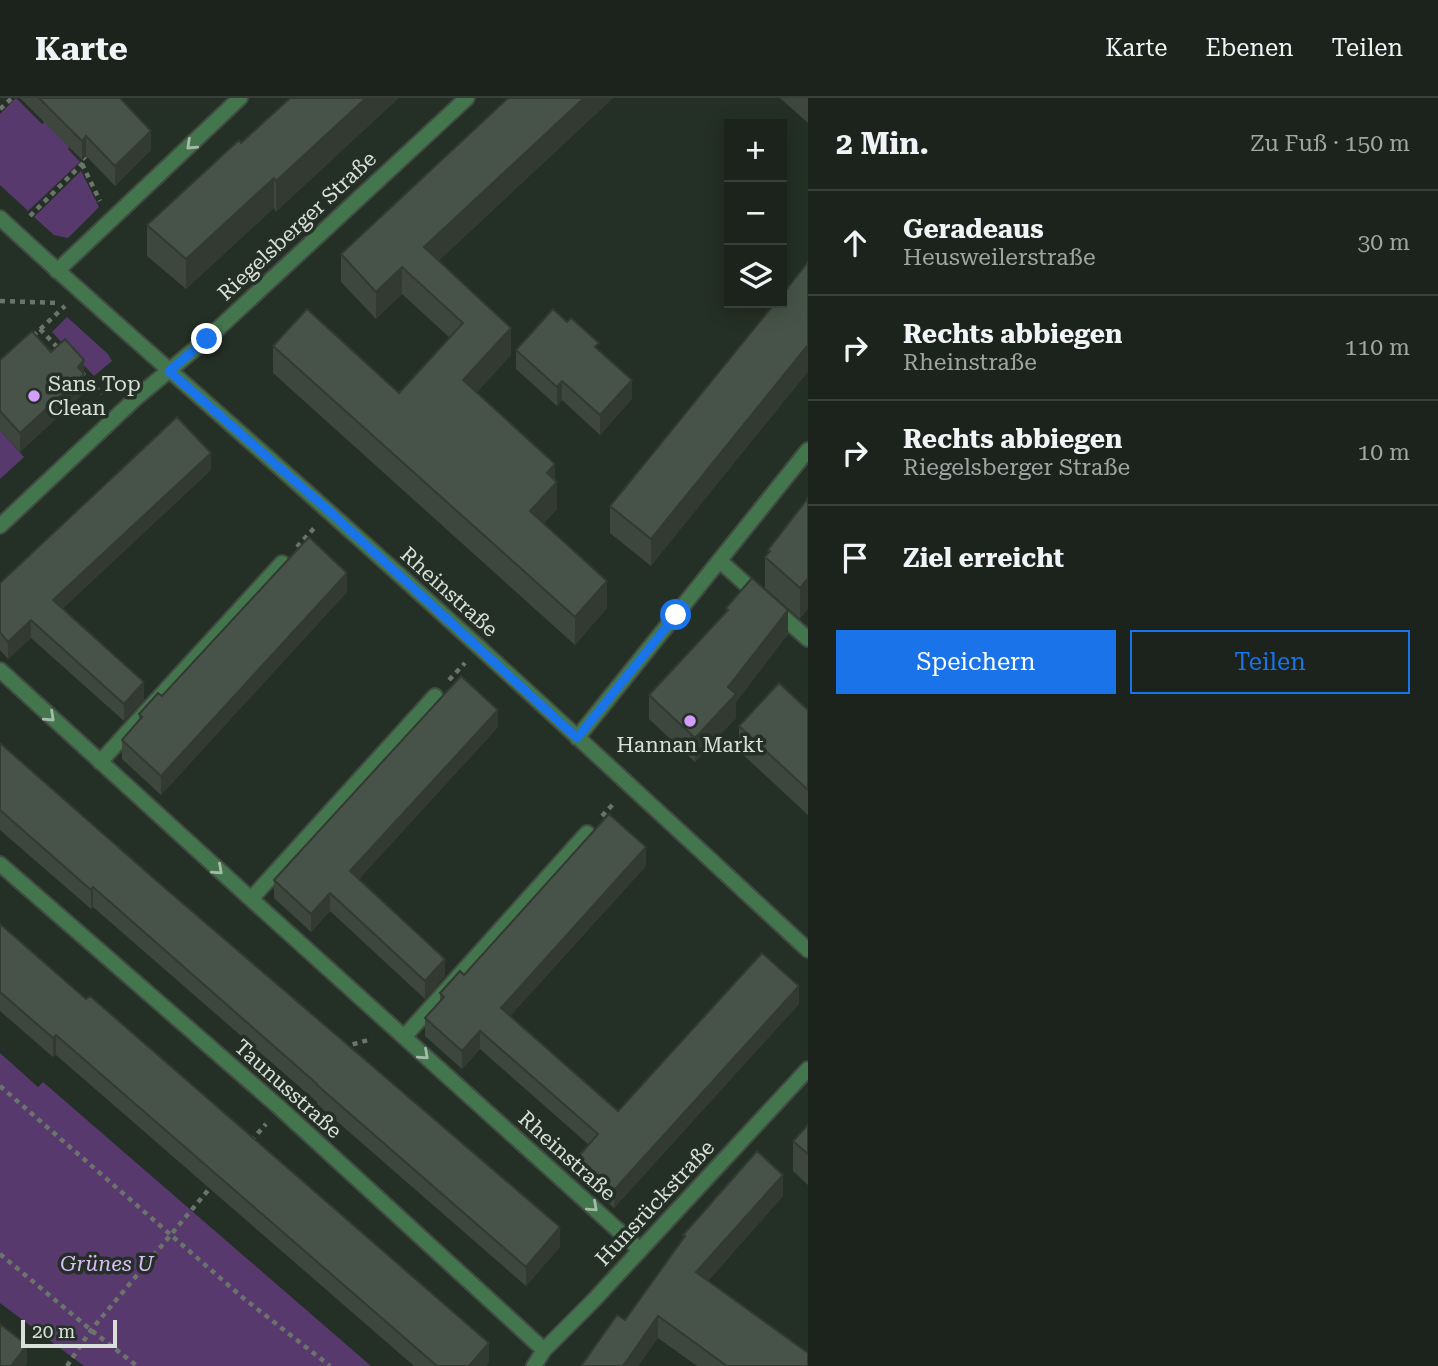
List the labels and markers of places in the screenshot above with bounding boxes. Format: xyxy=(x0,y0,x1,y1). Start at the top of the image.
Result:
place label: Sans Top Clean xyxy=(48,372,141,420)
marker: Sans Top Clean xyxy=(26,388,42,404)
marker: Hannan Markt xyxy=(682,713,698,729)
place label: Hannan Markt xyxy=(617,733,764,757)

